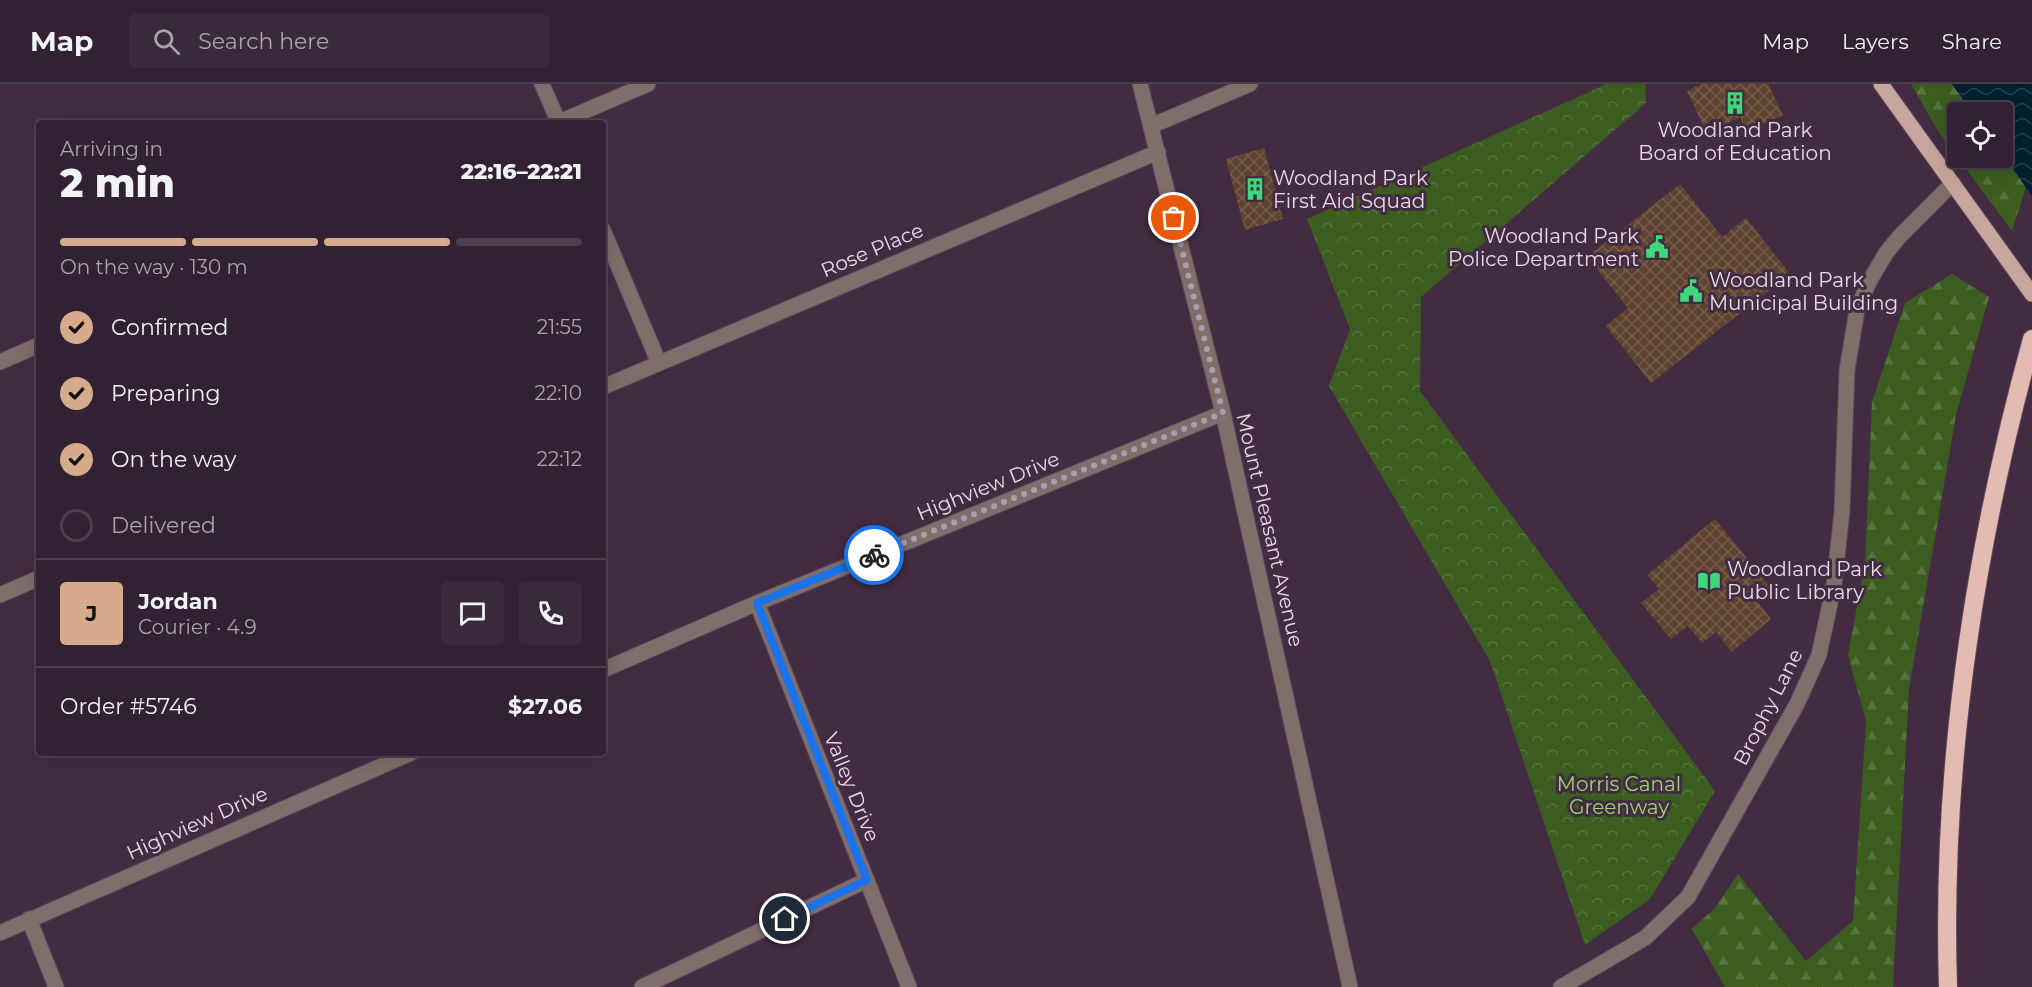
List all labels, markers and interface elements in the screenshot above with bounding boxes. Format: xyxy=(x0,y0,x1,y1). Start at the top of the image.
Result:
search box xyxy=(129,14,549,68)
text: Map xyxy=(30,24,93,58)
icon: search xyxy=(150,25,183,58)
text: Search here xyxy=(198,28,329,55)
text: Map xyxy=(1762,29,1809,54)
text: Layers xyxy=(1842,29,1909,54)
text: Share xyxy=(1942,29,2002,54)
building icon: Woodland Park Board of Education xyxy=(1722,90,1748,116)
map controls xyxy=(1947,102,2013,168)
button: locate xyxy=(1947,102,2013,168)
place label: Woodland Park Board of Education xyxy=(1638,118,1832,165)
text: Arriving in xyxy=(60,137,163,161)
text: 22:16–22:21 xyxy=(461,158,582,185)
text: 2 min xyxy=(60,159,175,207)
place label: Woodland Park First Aid Squad xyxy=(1273,166,1428,213)
building icon: Woodland Park First Aid Squad xyxy=(1242,176,1268,202)
pin xyxy=(1148,192,1199,243)
icon: bag xyxy=(1157,201,1190,234)
street label: Rose Place xyxy=(817,218,927,282)
place label: Woodland Park Police Department xyxy=(1448,224,1639,271)
public building icon: Woodland Park Police Department xyxy=(1644,234,1670,260)
text: On the way · 130 m xyxy=(60,255,248,279)
place label: Woodland Park Municipal Building xyxy=(1709,268,1898,315)
public building icon: Woodland Park Municipal Building xyxy=(1678,278,1704,304)
icon: check xyxy=(60,311,93,344)
text: Confirmed xyxy=(111,314,228,341)
text: 21:55 xyxy=(537,315,582,339)
icon: check xyxy=(60,377,93,410)
text: Preparing xyxy=(111,380,220,407)
text: 22:10 xyxy=(535,381,582,405)
street label: Mount Pleasant Avenue xyxy=(1231,411,1309,649)
icon: check xyxy=(60,443,93,476)
text: On the way xyxy=(111,446,236,473)
street label: Highview Drive xyxy=(913,446,1063,526)
text: 22:12 xyxy=(536,447,582,471)
text: Delivered xyxy=(111,512,216,539)
courier xyxy=(844,525,904,585)
icon: bike xyxy=(858,539,891,572)
place label: Woodland Park Public Library xyxy=(1727,557,1882,604)
library icon: Woodland Park Public Library xyxy=(1696,568,1722,594)
button: chat xyxy=(441,582,504,645)
button: phone xyxy=(519,582,582,645)
text: Jordan xyxy=(138,588,218,615)
text: J xyxy=(86,600,97,627)
text: Courier · 4.9 xyxy=(138,615,257,639)
street label: Brophy Lane xyxy=(1728,645,1808,769)
text: Order #5746 xyxy=(60,693,197,720)
text: $27.06 xyxy=(508,693,582,720)
street label: Valley Drive xyxy=(819,729,885,845)
park label: Morris Canal Greenway xyxy=(1557,772,1681,819)
street label: Highview Drive xyxy=(123,781,271,865)
pin xyxy=(759,893,810,944)
icon: home xyxy=(768,902,801,935)

